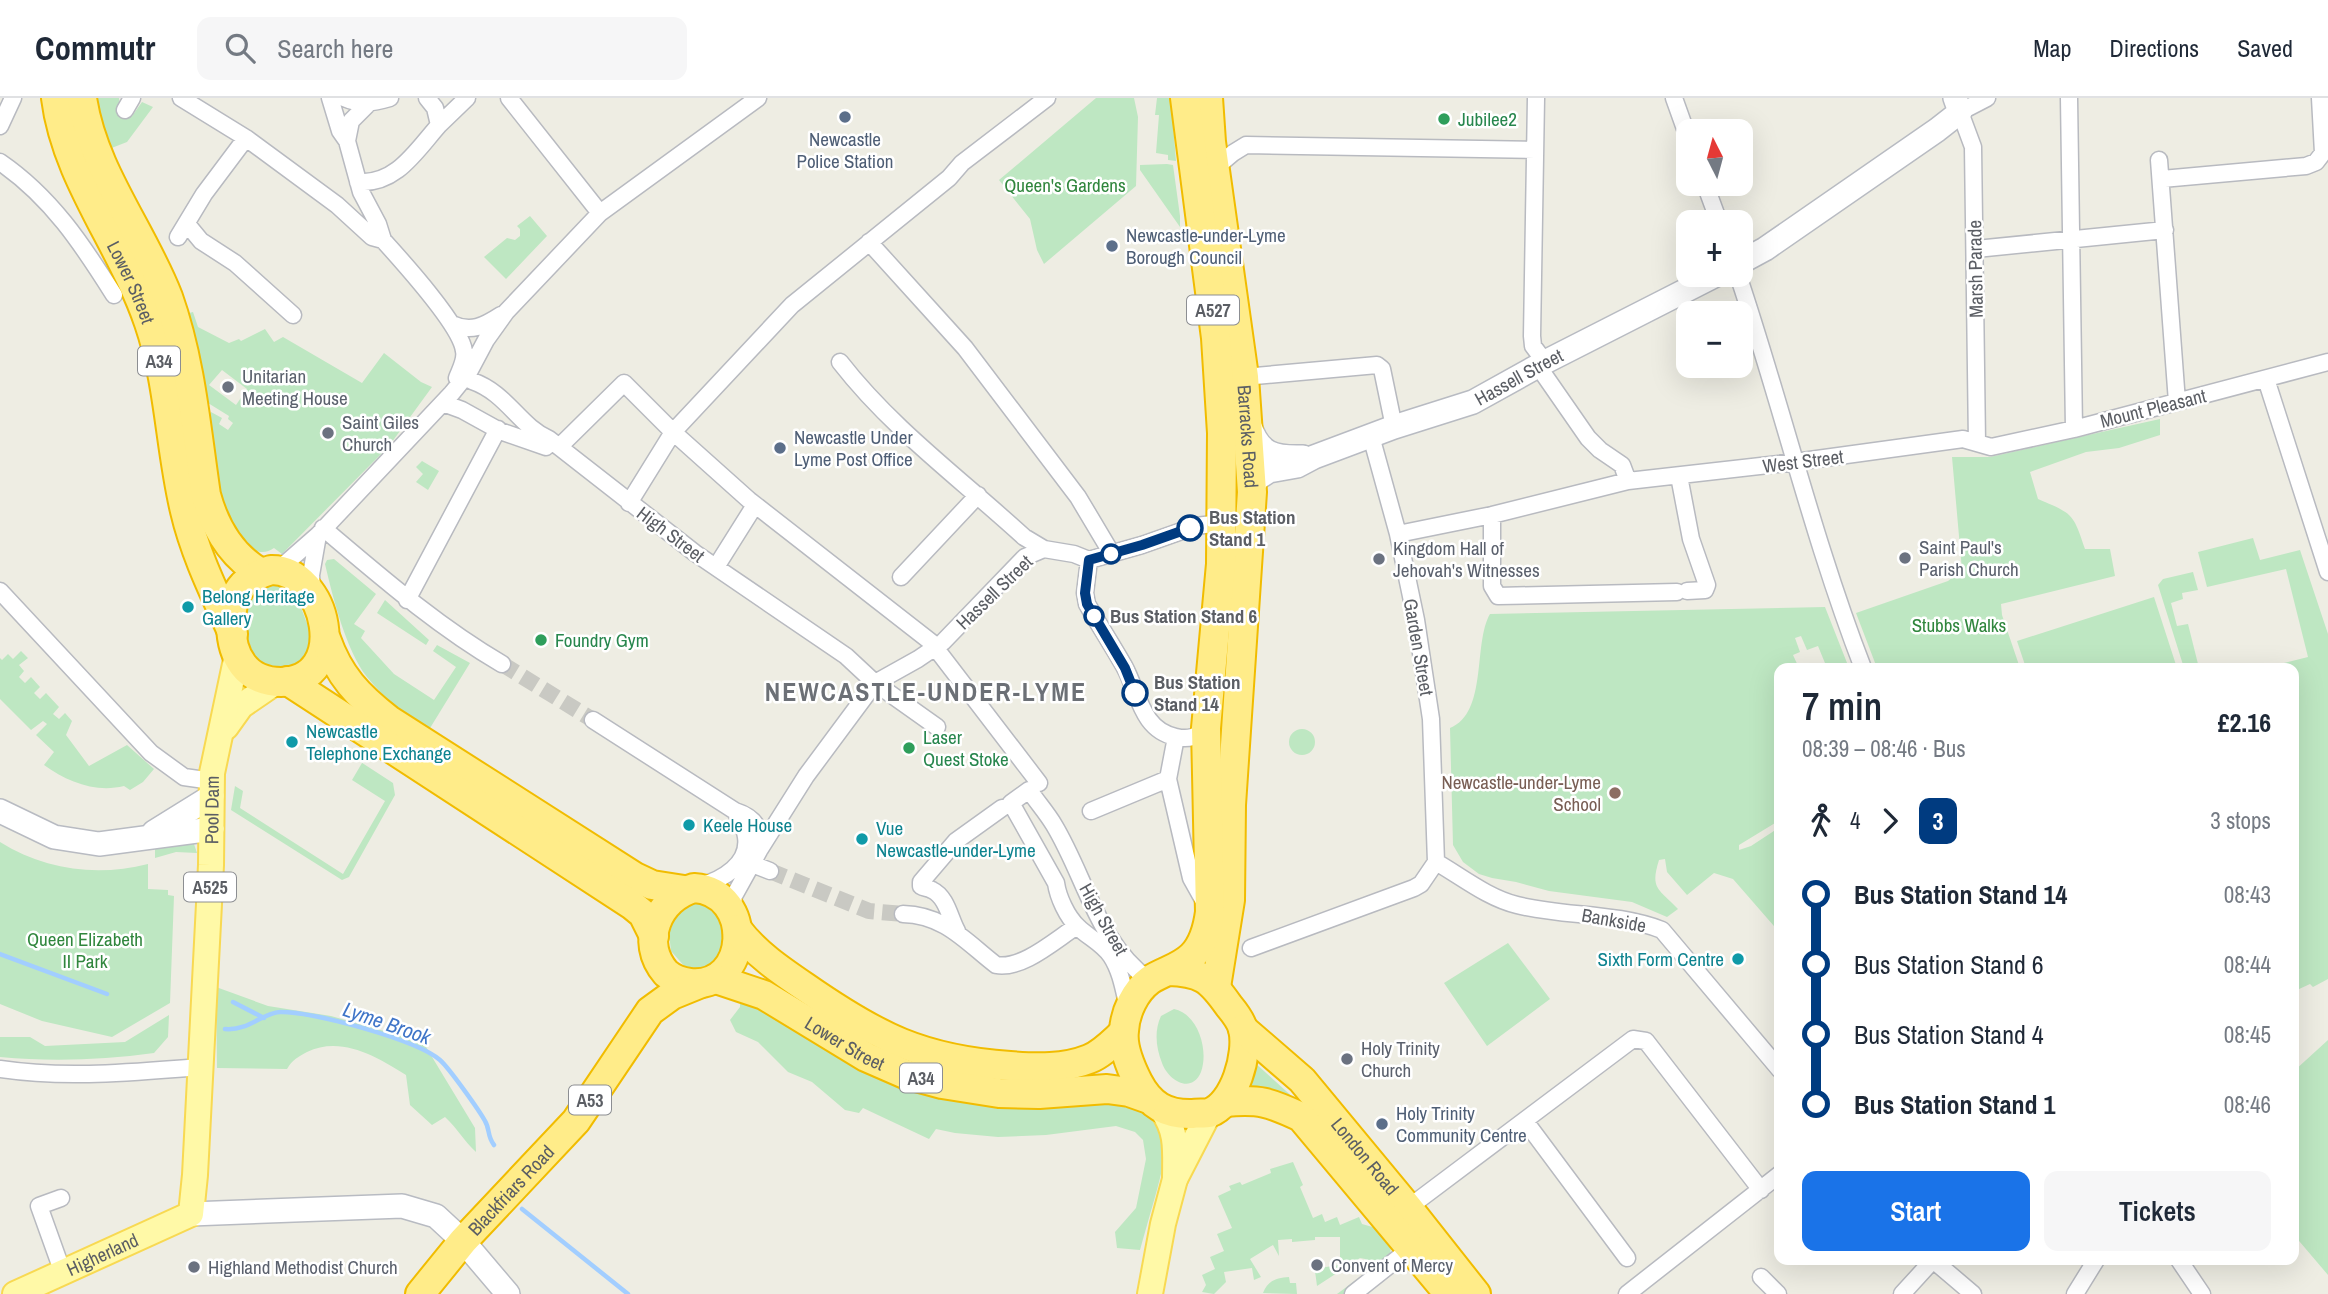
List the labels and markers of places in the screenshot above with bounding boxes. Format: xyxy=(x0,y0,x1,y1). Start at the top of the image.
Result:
place label: Jubilee2 xyxy=(1458,106,1517,132)
marker: Newcastle Police Station xyxy=(837,109,853,125)
marker: Jubilee2 xyxy=(1436,111,1452,127)
place label: Newcastle Police Station xyxy=(796,126,894,174)
place label: Newcastle-under-Lyme Borough Council xyxy=(1126,222,1286,270)
marker: Newcastle-under-Lyme Borough Council xyxy=(1104,238,1120,254)
place label: Unitarian Meeting House xyxy=(242,363,348,411)
marker: Unitarian Meeting House xyxy=(220,379,236,395)
place label: Saint Giles Church xyxy=(342,409,419,457)
place label: Newcastle Under Lyme Post Office xyxy=(794,424,913,472)
marker: Saint Giles Church xyxy=(320,425,336,441)
marker: Newcastle Under Lyme Post Office xyxy=(772,440,788,456)
place label: Bus Station Stand 1 xyxy=(1209,504,1296,552)
marker: Bus Station Stand 1 xyxy=(1177,515,1203,541)
place label: Saint Paul's Parish Church xyxy=(1919,534,2019,582)
place label: Kingdom Hall of Jehovah's Witnesses xyxy=(1393,535,1540,583)
unlabelled marker xyxy=(1101,544,1121,564)
marker: Saint Paul's Parish Church xyxy=(1897,550,1913,566)
marker: Kingdom Hall of Jehovah's Witnesses xyxy=(1371,551,1387,567)
place label: Belong Heritage Gallery xyxy=(202,583,315,631)
marker: Belong Heritage Gallery xyxy=(180,599,196,615)
place label: Bus Station Stand 6 xyxy=(1110,603,1258,629)
marker: Bus Station Stand 6 xyxy=(1084,606,1104,626)
place label: Foundry Gym xyxy=(555,627,649,653)
marker: Foundry Gym xyxy=(533,632,549,648)
place label: Bus Station Stand 14 xyxy=(1154,669,1241,717)
marker: Bus Station Stand 14 xyxy=(1122,680,1148,706)
place label: Newcastle Telephone Exchange xyxy=(306,718,452,766)
place label: Laser Quest Stoke xyxy=(923,724,1009,772)
marker: Newcastle Telephone Exchange xyxy=(284,734,300,750)
marker: Laser Quest Stoke xyxy=(901,740,917,756)
place label: Newcastle-under-Lyme School xyxy=(1441,769,1601,817)
marker: Newcastle-under-Lyme School xyxy=(1607,785,1623,801)
place label: Keele House xyxy=(703,812,792,838)
place label: Vue Newcastle-under-Lyme xyxy=(876,815,1036,863)
marker: Keele House xyxy=(681,817,697,833)
marker: Vue Newcastle-under-Lyme xyxy=(854,831,870,847)
place label: Sixth Form Centre xyxy=(1597,946,1724,972)
marker: Sixth Form Centre xyxy=(1730,951,1746,967)
place label: Holy Trinity Church xyxy=(1361,1035,1440,1083)
marker: Holy Trinity Church xyxy=(1339,1051,1355,1067)
place label: Holy Trinity Community Centre xyxy=(1396,1100,1527,1148)
marker: Holy Trinity Community Centre xyxy=(1374,1116,1390,1132)
place label: Convent of Mercy xyxy=(1331,1252,1453,1278)
place label: Highland Methodist Church xyxy=(208,1254,398,1280)
marker: Convent of Mercy xyxy=(1309,1257,1325,1273)
marker: Highland Methodist Church xyxy=(186,1259,202,1275)

